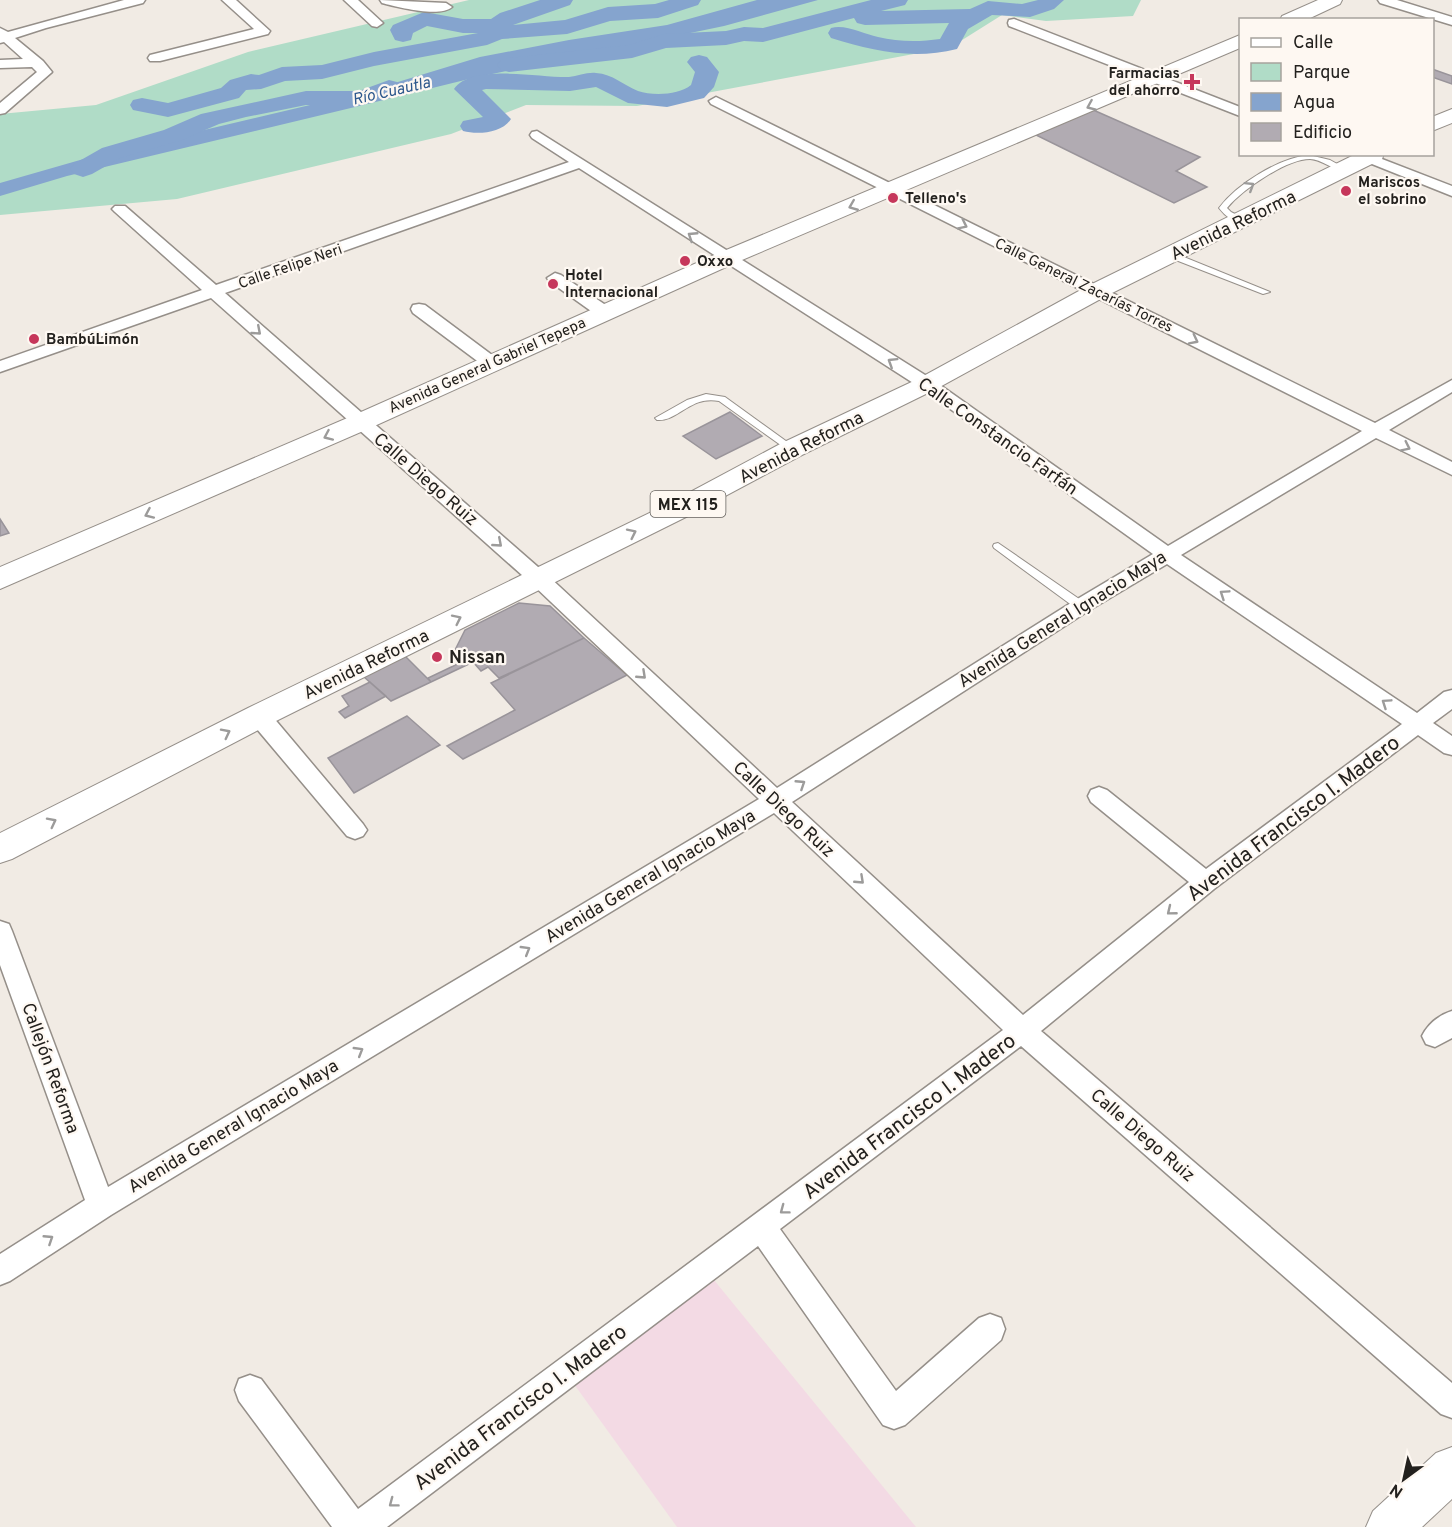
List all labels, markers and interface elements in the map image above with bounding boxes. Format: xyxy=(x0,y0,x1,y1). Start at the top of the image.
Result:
legend xyxy=(1239,18,1434,156)
text: Calle xyxy=(1293,32,1333,55)
text: Parque xyxy=(1293,62,1350,85)
place label: Farmacias del ahorro xyxy=(1108,65,1180,101)
water label: Río Cuautla xyxy=(350,73,433,111)
marker: Farmacias del ahorro xyxy=(1185,75,1199,89)
text: Agua xyxy=(1293,92,1335,115)
one-way arrow xyxy=(1086,99,1097,111)
text: Edificio xyxy=(1293,122,1352,145)
place label: Mariscos el sobrino xyxy=(1358,174,1427,210)
one-way arrow xyxy=(1244,181,1254,193)
marker: Mariscos el sobrino xyxy=(1339,184,1353,198)
street label: Avenida Reforma xyxy=(1167,186,1300,267)
place label: Telleno's xyxy=(905,190,967,209)
marker: Telleno's xyxy=(886,191,900,205)
one-way arrow xyxy=(848,199,859,211)
one-way arrow xyxy=(957,218,968,230)
one-way arrow xyxy=(688,231,698,243)
street label: Calle General Zacarías Torres xyxy=(991,235,1176,338)
street label: Calle Felipe Neri xyxy=(236,241,345,294)
place label: Oxxo xyxy=(697,253,733,272)
marker: Oxxo xyxy=(678,254,692,268)
place label: Hotel Internacional xyxy=(565,267,658,303)
marker: Hotel Internacional xyxy=(546,277,560,291)
street label: Avenida General Gabriel Tepepa xyxy=(386,314,589,419)
one-way arrow xyxy=(250,324,261,335)
place label: BambúLimón xyxy=(46,331,139,350)
marker: BambúLimón xyxy=(27,332,41,346)
one-way arrow xyxy=(1188,333,1199,344)
one-way arrow xyxy=(888,358,898,370)
street label: Calle Constancio Farfán xyxy=(913,373,1082,501)
street label: Avenida Reforma xyxy=(735,407,868,490)
street label: Calle Diego Ruiz xyxy=(368,428,482,532)
one-way arrow xyxy=(323,429,334,441)
one-way arrow xyxy=(1399,439,1410,451)
road number: MEX 115 xyxy=(650,491,726,517)
one-way arrow xyxy=(145,507,156,519)
one-way arrow xyxy=(625,528,636,540)
one-way arrow xyxy=(492,536,502,547)
street label: Avenida General Ignacio Maya xyxy=(954,547,1171,694)
one-way arrow xyxy=(1220,590,1231,601)
one-way arrow xyxy=(451,615,462,627)
street label: Avenida Reforma xyxy=(300,625,433,706)
place label: Nissan xyxy=(449,647,505,670)
marker: Nissan xyxy=(430,650,444,664)
one-way arrow xyxy=(634,668,645,679)
one-way arrow xyxy=(1382,698,1392,710)
one-way arrow xyxy=(219,729,230,740)
street label: Avenida Francisco I. Madero xyxy=(1182,730,1406,908)
street label: Calle Diego Ruiz xyxy=(727,757,839,863)
one-way arrow xyxy=(794,780,805,791)
street label: Avenida General Ignacio Maya xyxy=(541,805,760,949)
one-way arrow xyxy=(46,818,56,829)
one-way arrow xyxy=(853,873,864,884)
one-way arrow xyxy=(1167,903,1178,914)
one-way arrow xyxy=(520,946,530,957)
street label: Callejón Reforma xyxy=(15,1000,84,1137)
street label: Avenida Francisco I. Madero xyxy=(798,1028,1022,1206)
one-way arrow xyxy=(353,1046,363,1058)
street label: Avenida General Ignacio Maya xyxy=(124,1055,343,1199)
street label: Calle Diego Ruiz xyxy=(1085,1084,1199,1188)
one-way arrow xyxy=(780,1202,791,1213)
one-way arrow xyxy=(43,1235,53,1247)
street label: Avenida Francisco I. Madero xyxy=(409,1319,633,1497)
north arrow xyxy=(1374,1449,1434,1509)
text: N xyxy=(1387,1478,1407,1501)
one-way arrow xyxy=(388,1496,399,1507)

